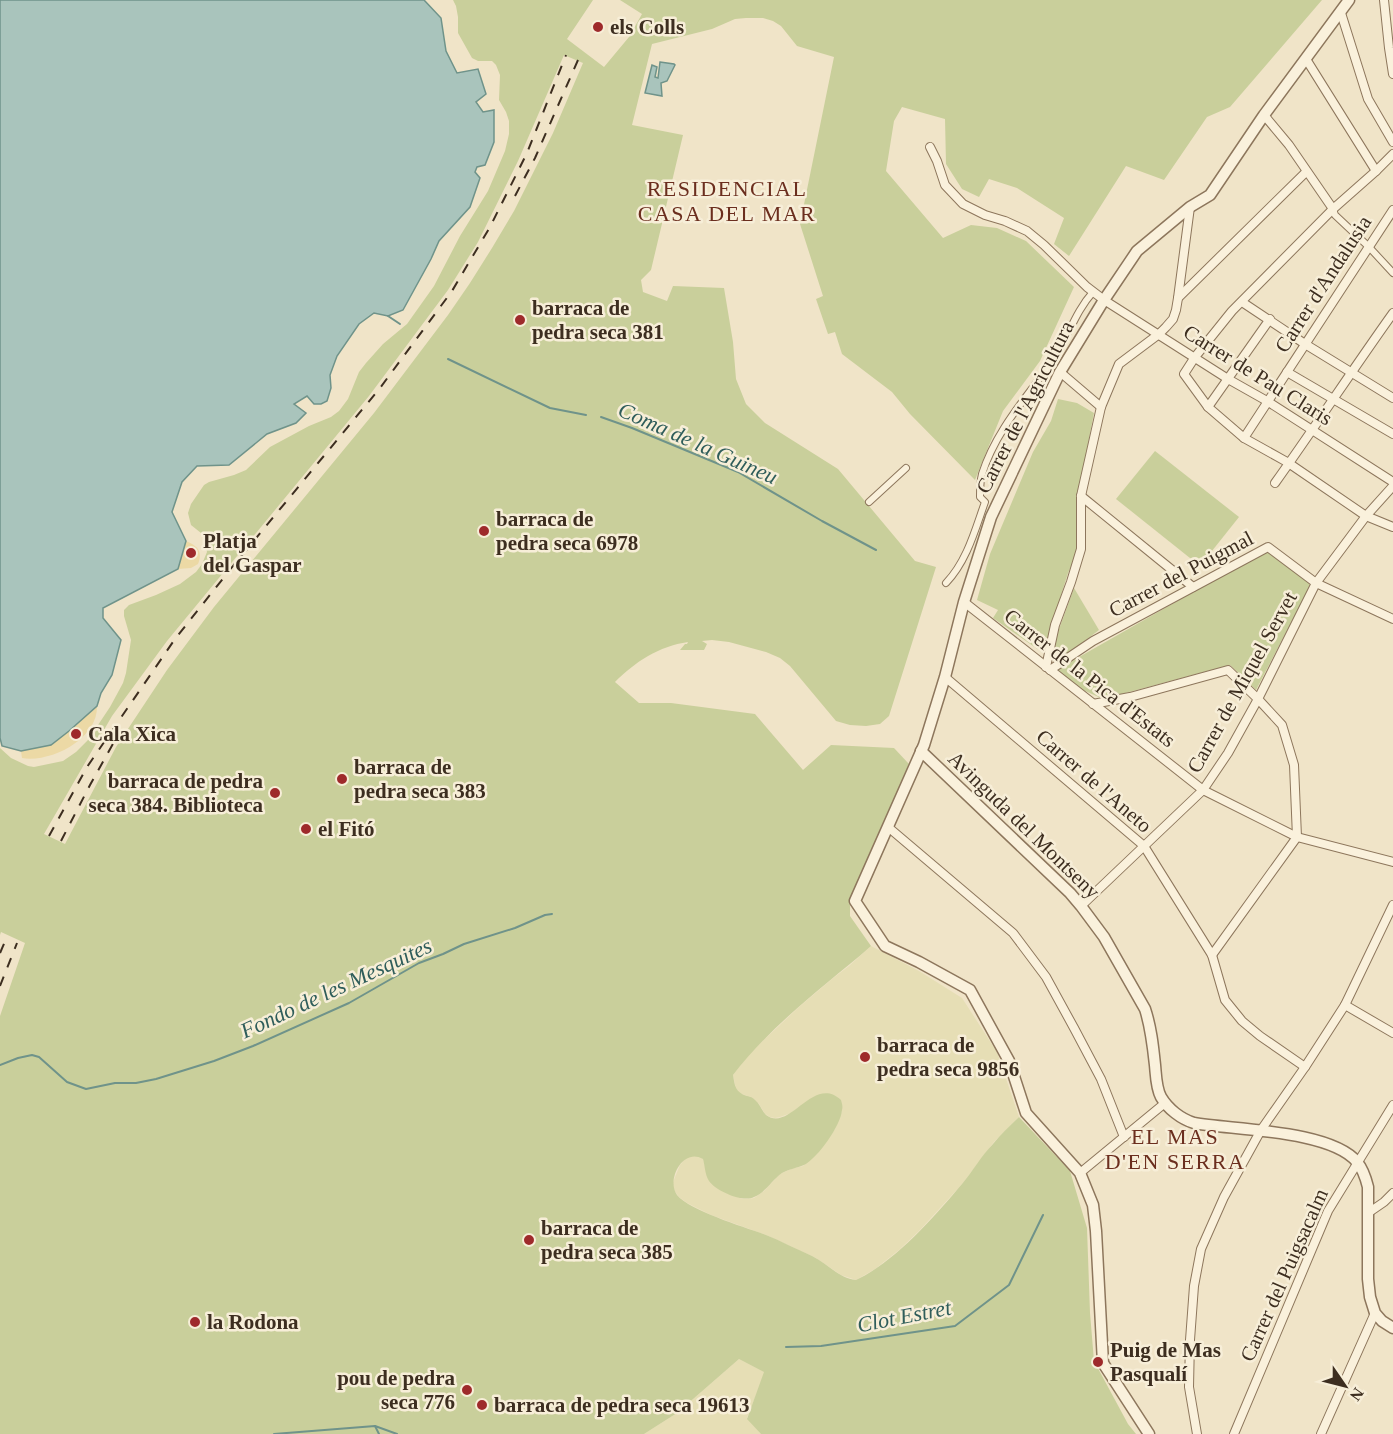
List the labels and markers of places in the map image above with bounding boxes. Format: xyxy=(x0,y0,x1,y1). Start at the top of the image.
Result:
place label: els Colls xyxy=(610,15,684,39)
marker: els Colls xyxy=(591,20,605,34)
place label: barraca de pedra seca 381 xyxy=(532,296,664,344)
marker: barraca de pedra seca 381 xyxy=(513,313,527,327)
place label: barraca de pedra seca 6978 xyxy=(496,507,638,555)
marker: barraca de pedra seca 6978 xyxy=(477,524,491,538)
place label: Platja del Gaspar xyxy=(203,529,302,577)
marker: Platja del Gaspar xyxy=(184,546,198,560)
place label: Cala Xica xyxy=(88,722,177,746)
marker: Cala Xica xyxy=(69,727,83,741)
place label: barraca de pedra seca 383 xyxy=(354,755,486,803)
place label: barraca de pedra seca 384. Biblioteca xyxy=(89,769,263,817)
marker: barraca de pedra seca 383 xyxy=(335,772,349,786)
marker: barraca de pedra seca 384. Biblioteca xyxy=(268,786,282,800)
place label: el Fitó xyxy=(318,817,375,841)
marker: el Fitó xyxy=(299,822,313,836)
place label: barraca de pedra seca 9856 xyxy=(877,1033,1019,1081)
marker: barraca de pedra seca 9856 xyxy=(858,1050,872,1064)
place label: barraca de pedra seca 385 xyxy=(541,1216,673,1264)
marker: barraca de pedra seca 385 xyxy=(522,1233,536,1247)
place label: la Rodona xyxy=(207,1310,299,1334)
marker: la Rodona xyxy=(188,1315,202,1329)
place label: Puig de Mas Pasqualí xyxy=(1110,1338,1221,1386)
marker: Puig de Mas Pasqualí xyxy=(1091,1355,1105,1369)
place label: pou de pedra seca 776 xyxy=(337,1366,455,1414)
marker: pou de pedra seca 776 xyxy=(460,1383,474,1397)
place label: barraca de pedra seca 19613 xyxy=(494,1393,749,1417)
marker: barraca de pedra seca 19613 xyxy=(475,1398,489,1412)

